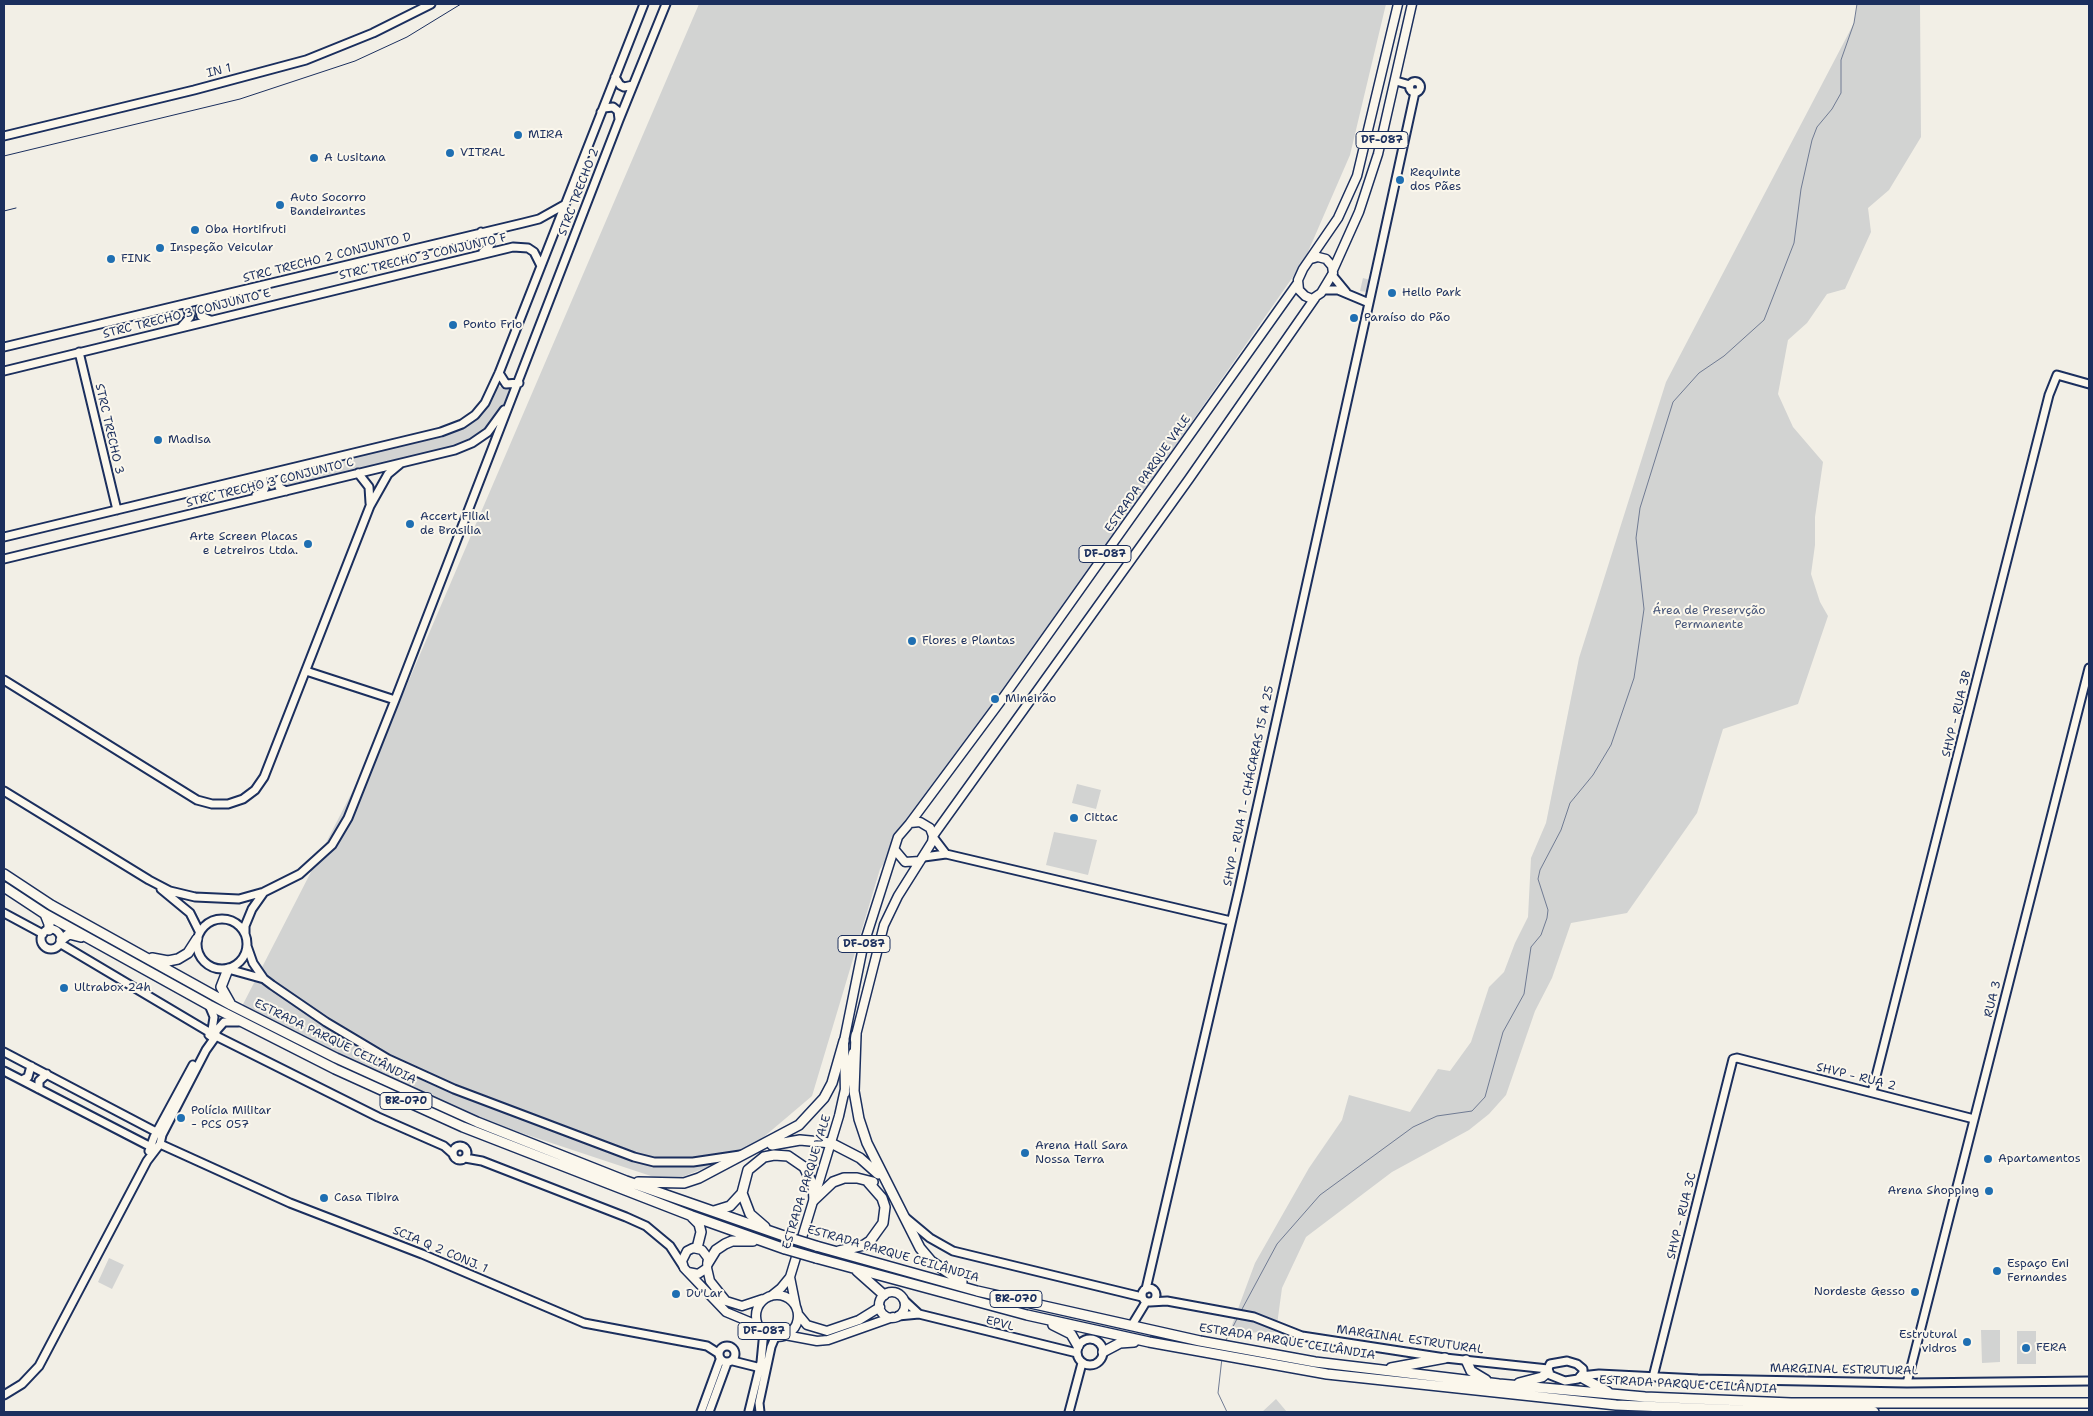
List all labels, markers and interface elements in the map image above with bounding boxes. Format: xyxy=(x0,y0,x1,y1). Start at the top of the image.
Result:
street label: IN 1 xyxy=(205,61,233,81)
place label: MIRA xyxy=(528,128,563,142)
marker: MIRA xyxy=(512,129,524,141)
road number: DF-087 xyxy=(1356,132,1408,148)
place label: VITRAL xyxy=(460,146,505,160)
street label: STRC TRECHO 2 xyxy=(556,146,602,238)
marker: VITRAL xyxy=(444,147,456,159)
place label: A Lusitana xyxy=(324,151,386,165)
marker: A Lusitana xyxy=(308,152,320,164)
place label: Requinte dos Pães xyxy=(1410,166,1461,194)
marker: Requinte dos Pães xyxy=(1394,174,1406,186)
place label: Auto Socorro Bandeirantes xyxy=(290,191,366,219)
marker: Auto Socorro Bandeirantes xyxy=(274,199,286,211)
place label: Oba Hortifruti xyxy=(205,223,286,237)
marker: Oba Hortifruti xyxy=(189,224,201,236)
street label: STRC TRECHO 2 CONJUNTO D xyxy=(241,230,413,286)
street label: STRC TRECHO 3 CONJUNTO F xyxy=(338,231,508,283)
place label: Inspeção Veicular xyxy=(170,241,274,255)
marker: Inspeção Veicular xyxy=(154,242,166,254)
place label: FINK xyxy=(121,252,151,266)
marker: FINK xyxy=(105,253,117,265)
street label: STRC TRECHO 3 CONJUNTO E xyxy=(102,286,272,342)
place label: Hello Park xyxy=(1402,286,1461,300)
marker: Hello Park xyxy=(1386,287,1398,299)
place label: Paraíso do Pão xyxy=(1364,311,1450,325)
marker: Paraíso do Pão xyxy=(1348,312,1360,324)
place label: Ponto Frio xyxy=(463,318,522,332)
marker: Ponto Frio xyxy=(447,319,459,331)
street label: STRC TRECHO 3 xyxy=(92,382,126,476)
street label: ESTRADA PARQUE VALE xyxy=(1102,413,1194,535)
place label: Madisa xyxy=(168,433,211,447)
marker: Madisa xyxy=(152,434,164,446)
street label: STRC TRECHO 3 CONJUNTO C xyxy=(185,455,355,511)
place label: Accert Filial de Brasilia xyxy=(420,510,489,538)
marker: Accert Filial de Brasilia xyxy=(404,518,416,530)
place label: Arte Screen Placas e Letreiros Ltda. xyxy=(189,530,298,558)
marker: Arte Screen Placas e Letreiros Ltda. xyxy=(302,538,314,550)
road number: DF-087 xyxy=(1079,546,1131,562)
park label: Área de Preservção Permanente xyxy=(1652,604,1766,632)
place label: Flores e Plantas xyxy=(922,634,1015,648)
marker: Flores e Plantas xyxy=(906,635,918,647)
street label: SHVP - RUA 3B xyxy=(1939,669,1975,759)
street label: SHVP - RUA 1 - CHÁCARAS 15 A 25 xyxy=(1221,684,1277,888)
place label: Mineirão xyxy=(1005,692,1056,706)
marker: Mineirão xyxy=(989,693,1001,705)
place label: Cittac xyxy=(1084,811,1118,825)
marker: Cittac xyxy=(1068,812,1080,824)
road number: DF-087 xyxy=(838,936,890,952)
street label: RUA 3 xyxy=(1981,979,2005,1019)
place label: Ultrabox 24h xyxy=(74,981,151,995)
marker: Ultrabox 24h xyxy=(58,982,70,994)
street label: ESTRADA PARQUE CEILÂNDIA xyxy=(252,996,418,1088)
street label: SHVP - RUA 2 xyxy=(1815,1060,1897,1094)
road number: BR-070 xyxy=(380,1092,432,1110)
place label: Polícia Militar - PCS 057 xyxy=(191,1104,272,1132)
marker: Polícia Militar - PCS 057 xyxy=(175,1112,187,1124)
street label: ESTRADA PARQUE VALE xyxy=(780,1113,834,1251)
place label: Arena Hall Sara Nossa Terra xyxy=(1035,1139,1128,1167)
marker: Arena Hall Sara Nossa Terra xyxy=(1019,1147,1031,1159)
place label: Apartamentos xyxy=(1998,1152,2081,1166)
marker: Apartamentos xyxy=(1982,1153,1994,1165)
street label: SHVP - RUA 3C xyxy=(1664,1171,1700,1261)
place label: Arena Shopping xyxy=(1887,1184,1979,1198)
marker: Arena Shopping xyxy=(1983,1185,1995,1197)
place label: Casa Tibira xyxy=(334,1191,399,1205)
marker: Casa Tibira xyxy=(318,1192,330,1204)
street label: ESTRADA PARQUE CEILÂNDIA xyxy=(805,1223,981,1285)
street label: SCIA Q 2 CONJ. 1 xyxy=(390,1224,490,1276)
place label: Espaço Eni Fernandes xyxy=(2007,1257,2069,1285)
marker: Espaço Eni Fernandes xyxy=(1991,1265,2003,1277)
place label: Nordeste Gesso xyxy=(1814,1285,1905,1299)
marker: Nordeste Gesso xyxy=(1909,1286,1921,1298)
place label: Du'Lar xyxy=(686,1287,723,1301)
marker: Du'Lar xyxy=(670,1288,682,1300)
road number: BR-070 xyxy=(990,1290,1042,1308)
street label: EPVL xyxy=(984,1314,1016,1334)
street label: ESTRADA PARQUE CEILÂNDIA xyxy=(1198,1321,1376,1363)
road number: DF-087 xyxy=(738,1322,790,1340)
street label: MARGINAL ESTRUTURAL xyxy=(1336,1323,1484,1357)
place label: Estrutural vidros xyxy=(1899,1328,1957,1356)
marker: Estrutural vidros xyxy=(1961,1336,1973,1348)
place label: FERA xyxy=(2036,1341,2067,1355)
marker: FERA xyxy=(2020,1342,2032,1354)
street label: MARGINAL ESTRUTURAL xyxy=(1770,1362,1918,1378)
street label: ESTRADA PARQUE CEILÂNDIA xyxy=(1599,1373,1777,1397)

